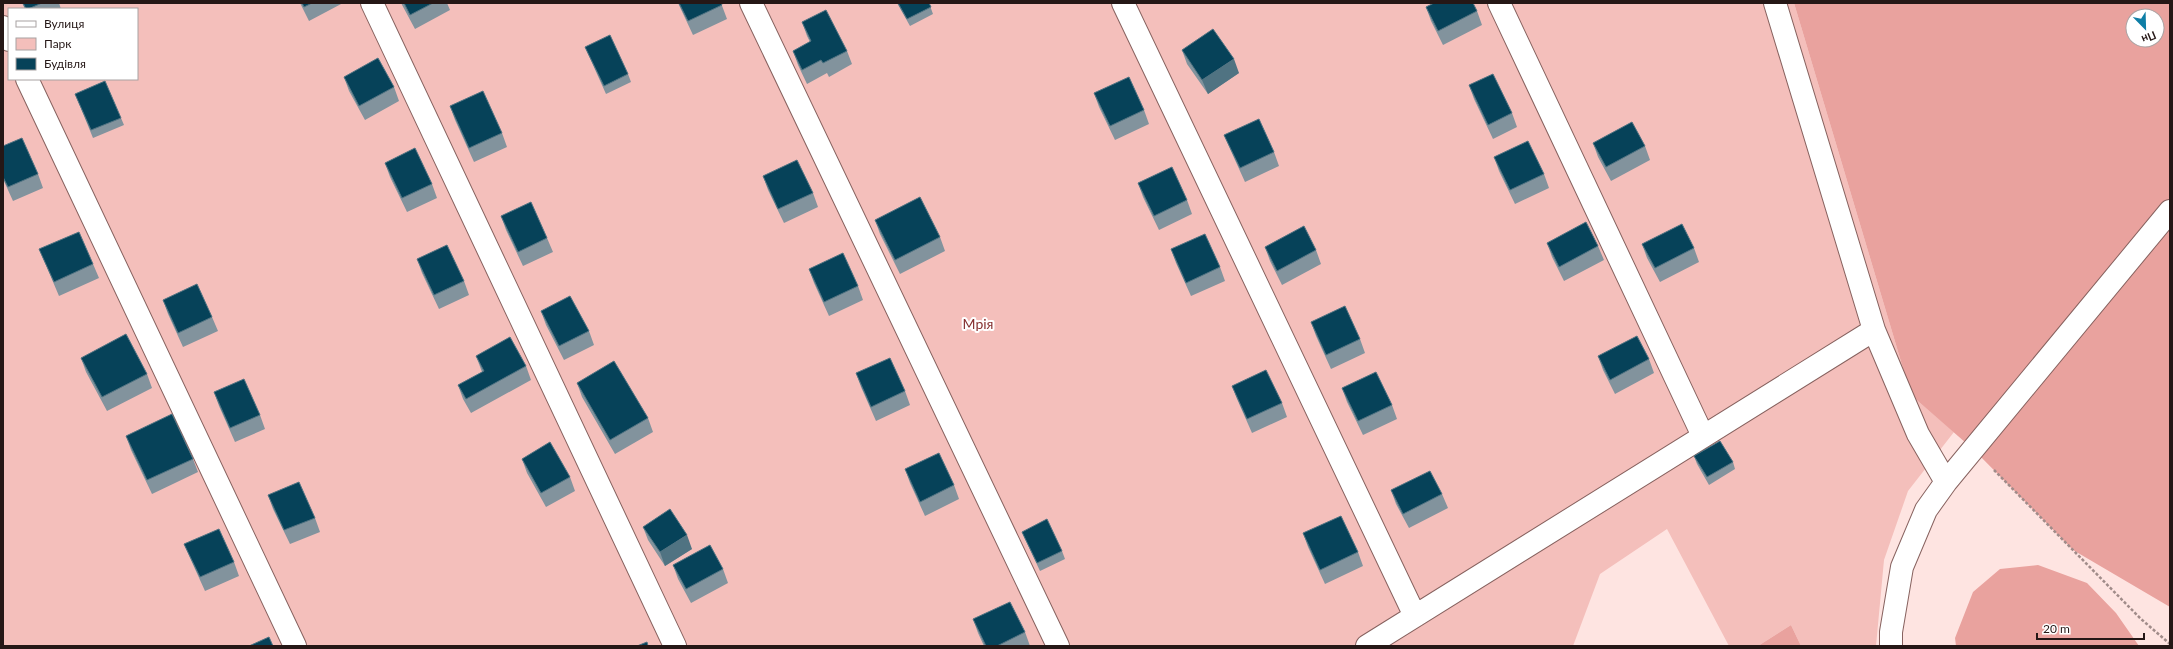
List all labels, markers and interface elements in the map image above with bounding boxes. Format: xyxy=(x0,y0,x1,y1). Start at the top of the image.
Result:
legend xyxy=(8,8,138,80)
north arrow xyxy=(2125,8,2165,48)
text: Вулиця xyxy=(44,16,84,31)
text: Пн xyxy=(2140,29,2158,46)
text: Парк xyxy=(44,36,72,51)
text: Будівля xyxy=(44,56,86,71)
park label: Мрія xyxy=(963,315,994,332)
scale bar xyxy=(2037,615,2144,641)
text: 20 m xyxy=(2043,621,2070,636)

